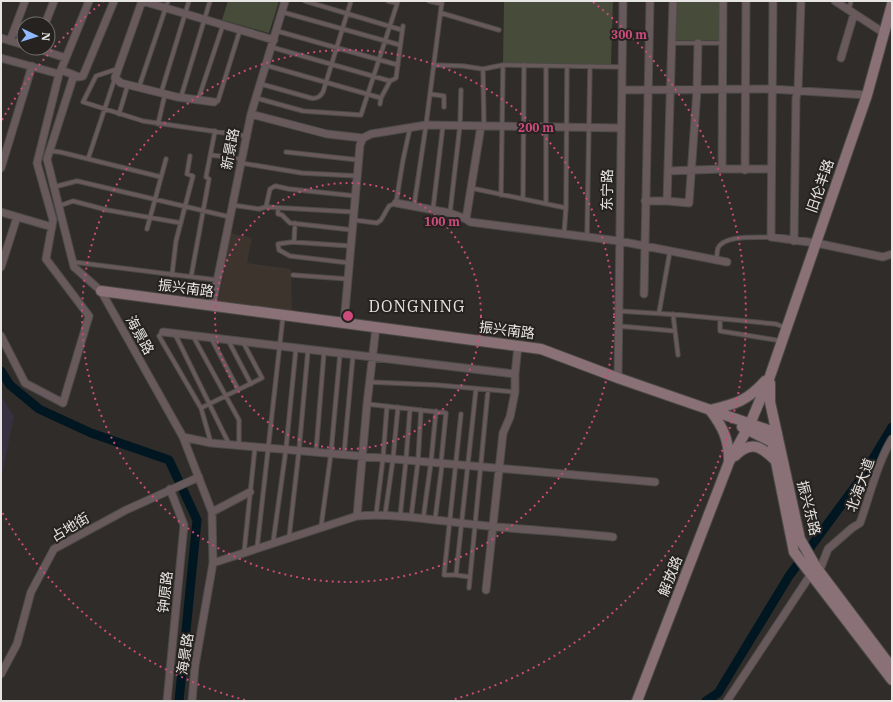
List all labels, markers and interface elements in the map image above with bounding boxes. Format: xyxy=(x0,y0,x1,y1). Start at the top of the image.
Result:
north arrow xyxy=(16,16,56,56)
text: 300 m xyxy=(611,27,647,42)
text: N xyxy=(39,32,53,42)
text: 200 m xyxy=(518,120,554,135)
street label: 新景路 xyxy=(217,127,243,171)
street label: 旧伦羊路 xyxy=(802,157,838,215)
street label: 东宁路 xyxy=(598,169,616,211)
text: 100 m xyxy=(424,214,460,229)
street label: 振兴南路 xyxy=(157,276,215,300)
district label: DONGNING xyxy=(369,296,465,316)
centre of rings xyxy=(341,309,355,323)
street label: 海景路 xyxy=(122,312,158,358)
street label: 振兴南路 xyxy=(478,318,536,342)
street label: 北海大道 xyxy=(842,456,878,514)
street label: 振兴东路 xyxy=(793,479,825,537)
street label: 占地街 xyxy=(47,508,93,546)
street label: 解放路 xyxy=(654,553,686,599)
street label: 钟原路 xyxy=(154,570,176,614)
street label: 海景路 xyxy=(173,632,197,676)

